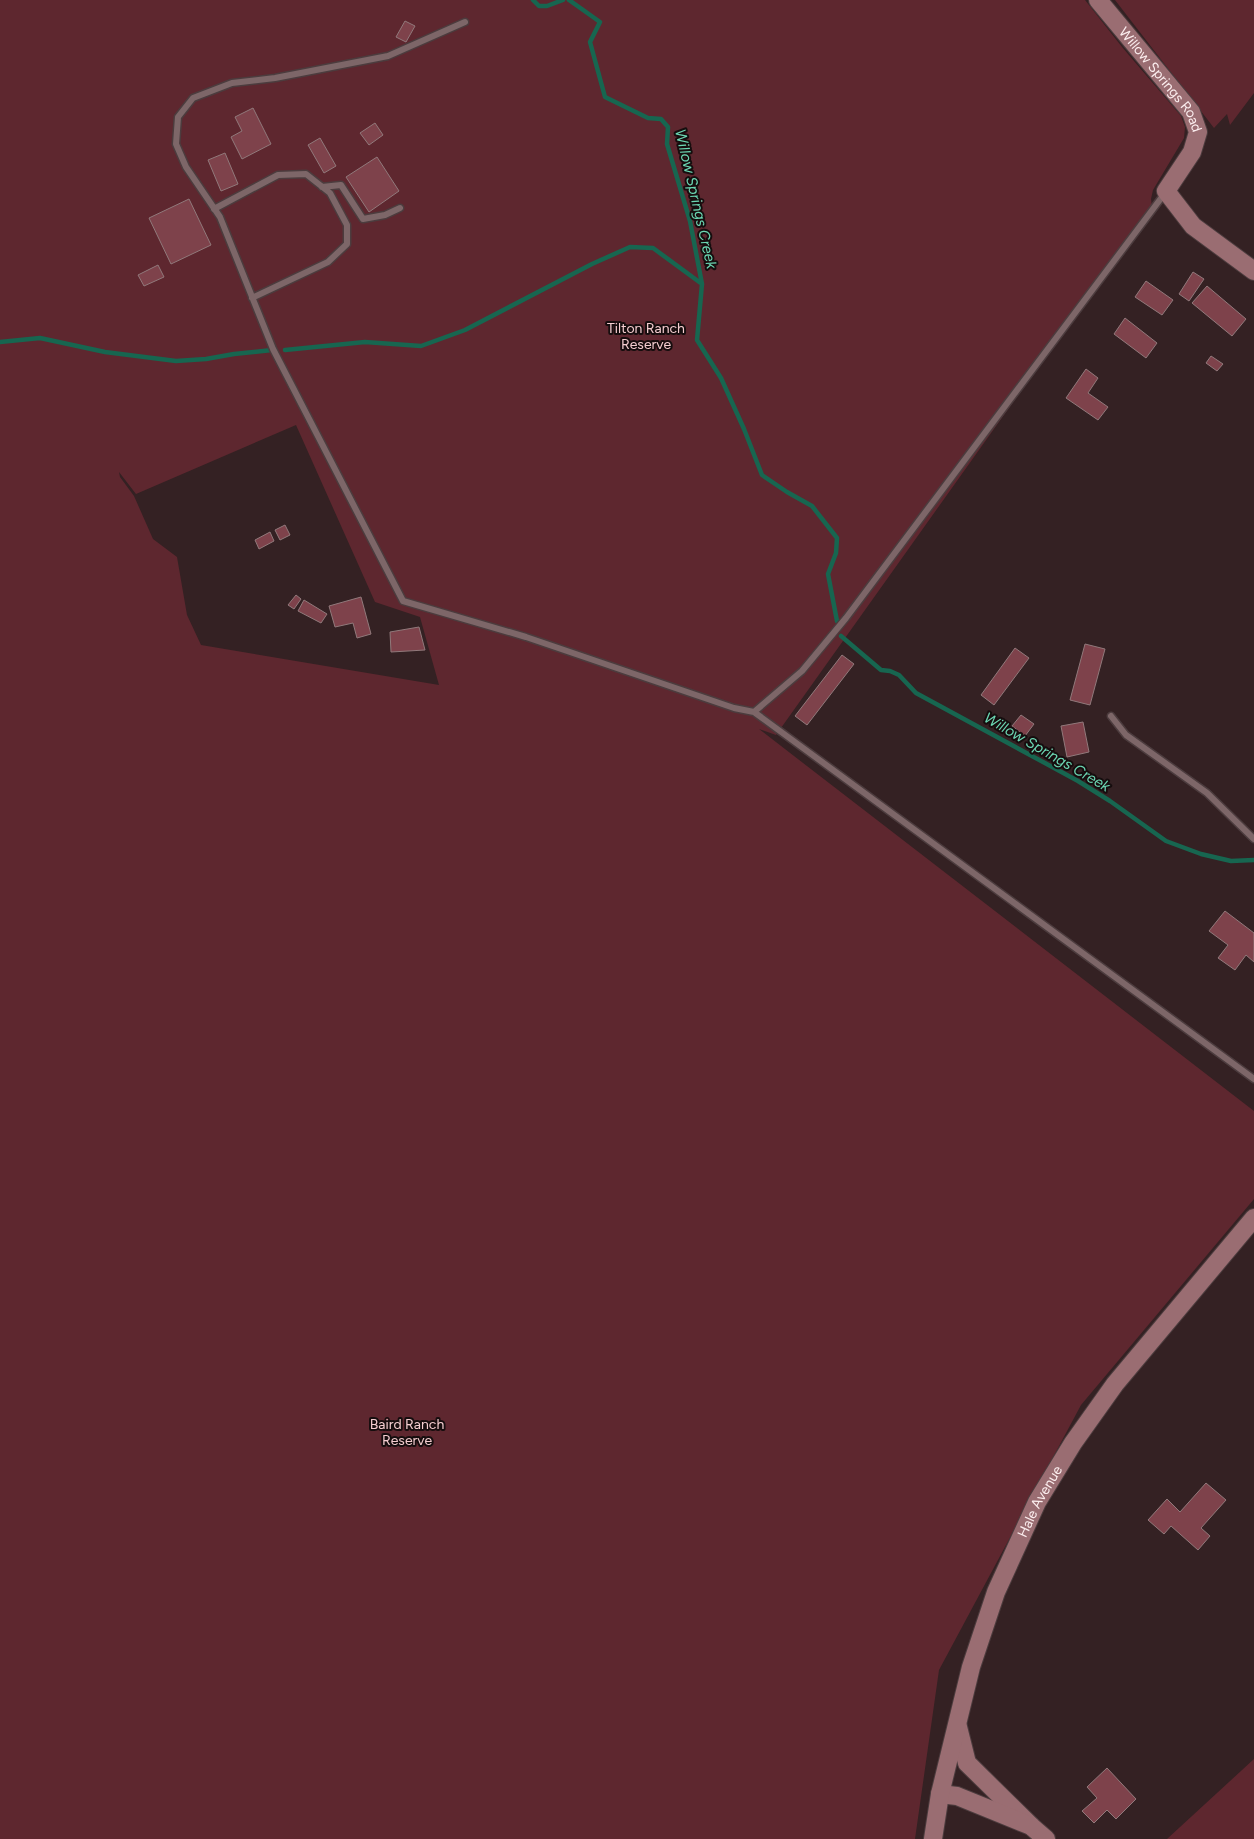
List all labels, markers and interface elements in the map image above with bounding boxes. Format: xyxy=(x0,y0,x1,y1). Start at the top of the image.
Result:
street label: Willow Springs Road xyxy=(1115,24,1205,134)
water label: Willow Springs Creek xyxy=(671,127,721,271)
park label: Tilton Ranch Reserve xyxy=(607,320,685,353)
water label: Willow Springs Creek xyxy=(981,709,1114,796)
park label: Baird Ranch Reserve xyxy=(370,1416,444,1449)
street label: Hale Avenue xyxy=(1014,1462,1066,1540)

